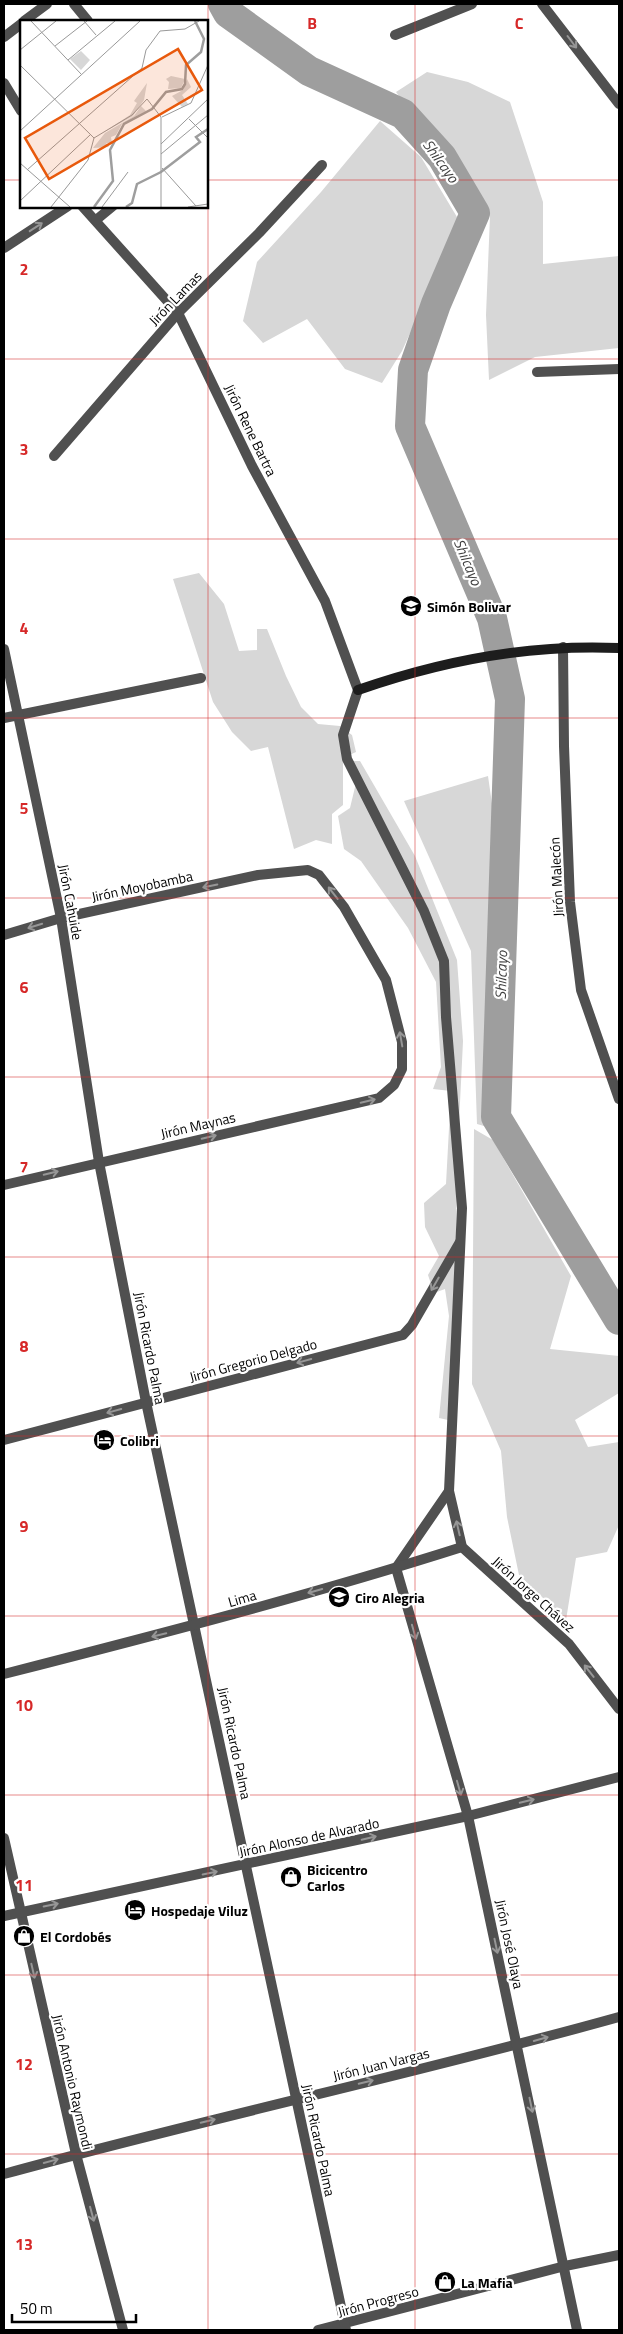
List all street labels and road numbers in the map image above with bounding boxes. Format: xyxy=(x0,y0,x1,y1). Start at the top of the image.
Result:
street label: Jirón Lamas xyxy=(144,266,206,330)
street label: Jirón Rene Bartra xyxy=(220,380,282,480)
street label: Jirón Malecón xyxy=(543,837,569,917)
street label: Jirón Cahuide xyxy=(53,862,89,942)
street label: Jirón Moyobamba xyxy=(89,865,195,907)
street label: Jirón Maynas xyxy=(158,1106,238,1144)
street label: Jirón Ricardo Palma xyxy=(129,1290,171,1406)
street label: Jirón Gregorio Delgado xyxy=(187,1333,319,1387)
street label: Jirón Jorge Chávez xyxy=(488,1551,580,1637)
street label: Lima xyxy=(225,1584,259,1612)
street label: Jirón Ricardo Palma xyxy=(213,1685,257,1801)
street label: Jirón Alonso de Alvarado xyxy=(237,1812,381,1862)
street label: Jirón José Olaya xyxy=(490,1897,530,1991)
street label: Jirón Antonio Raymondi xyxy=(47,2012,99,2152)
street label: Jirón Juan Vargas xyxy=(330,2042,432,2086)
street label: Jirón Ricardo Palma xyxy=(297,2082,341,2198)
street label: Jirón Progreso xyxy=(335,2280,421,2322)

